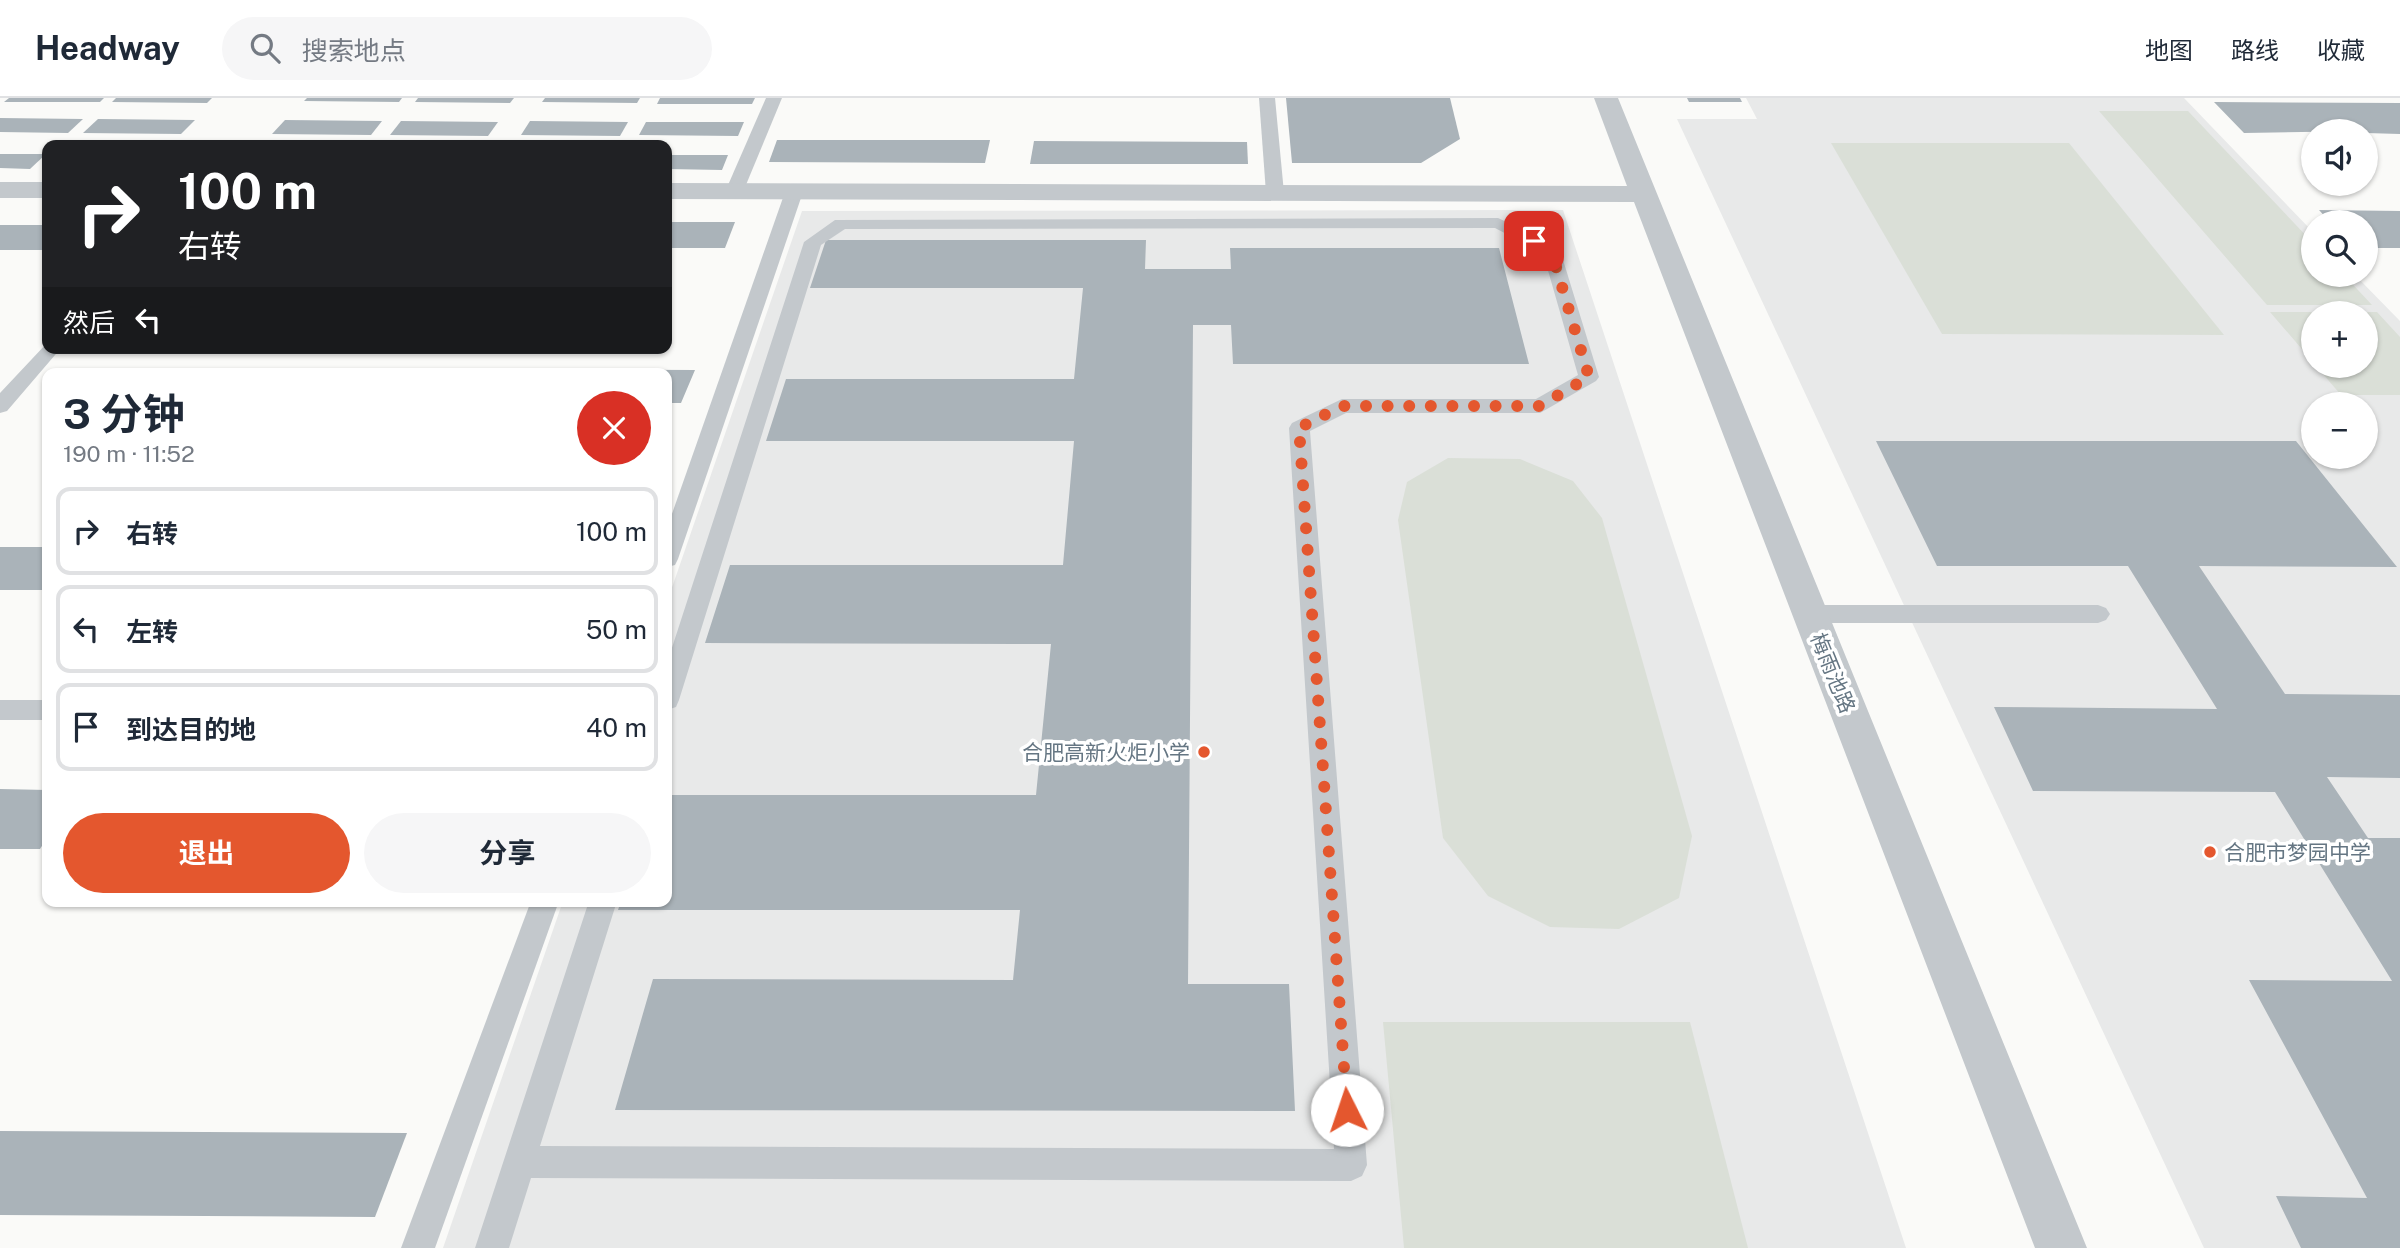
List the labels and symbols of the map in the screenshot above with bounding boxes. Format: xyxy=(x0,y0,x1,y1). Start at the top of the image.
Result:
pin xyxy=(1504,211,1564,271)
street label: 梅雨池路 xyxy=(1806,629,1860,717)
place label: 合肥高新火炬小学 xyxy=(1022,740,1190,765)
marker: 合肥高新火炬小学 xyxy=(1196,744,1212,760)
place label: 合肥市梦园中学 xyxy=(2224,840,2371,865)
marker: 合肥市梦园中学 xyxy=(2202,844,2218,860)
position arrow xyxy=(1310,1073,1384,1147)

